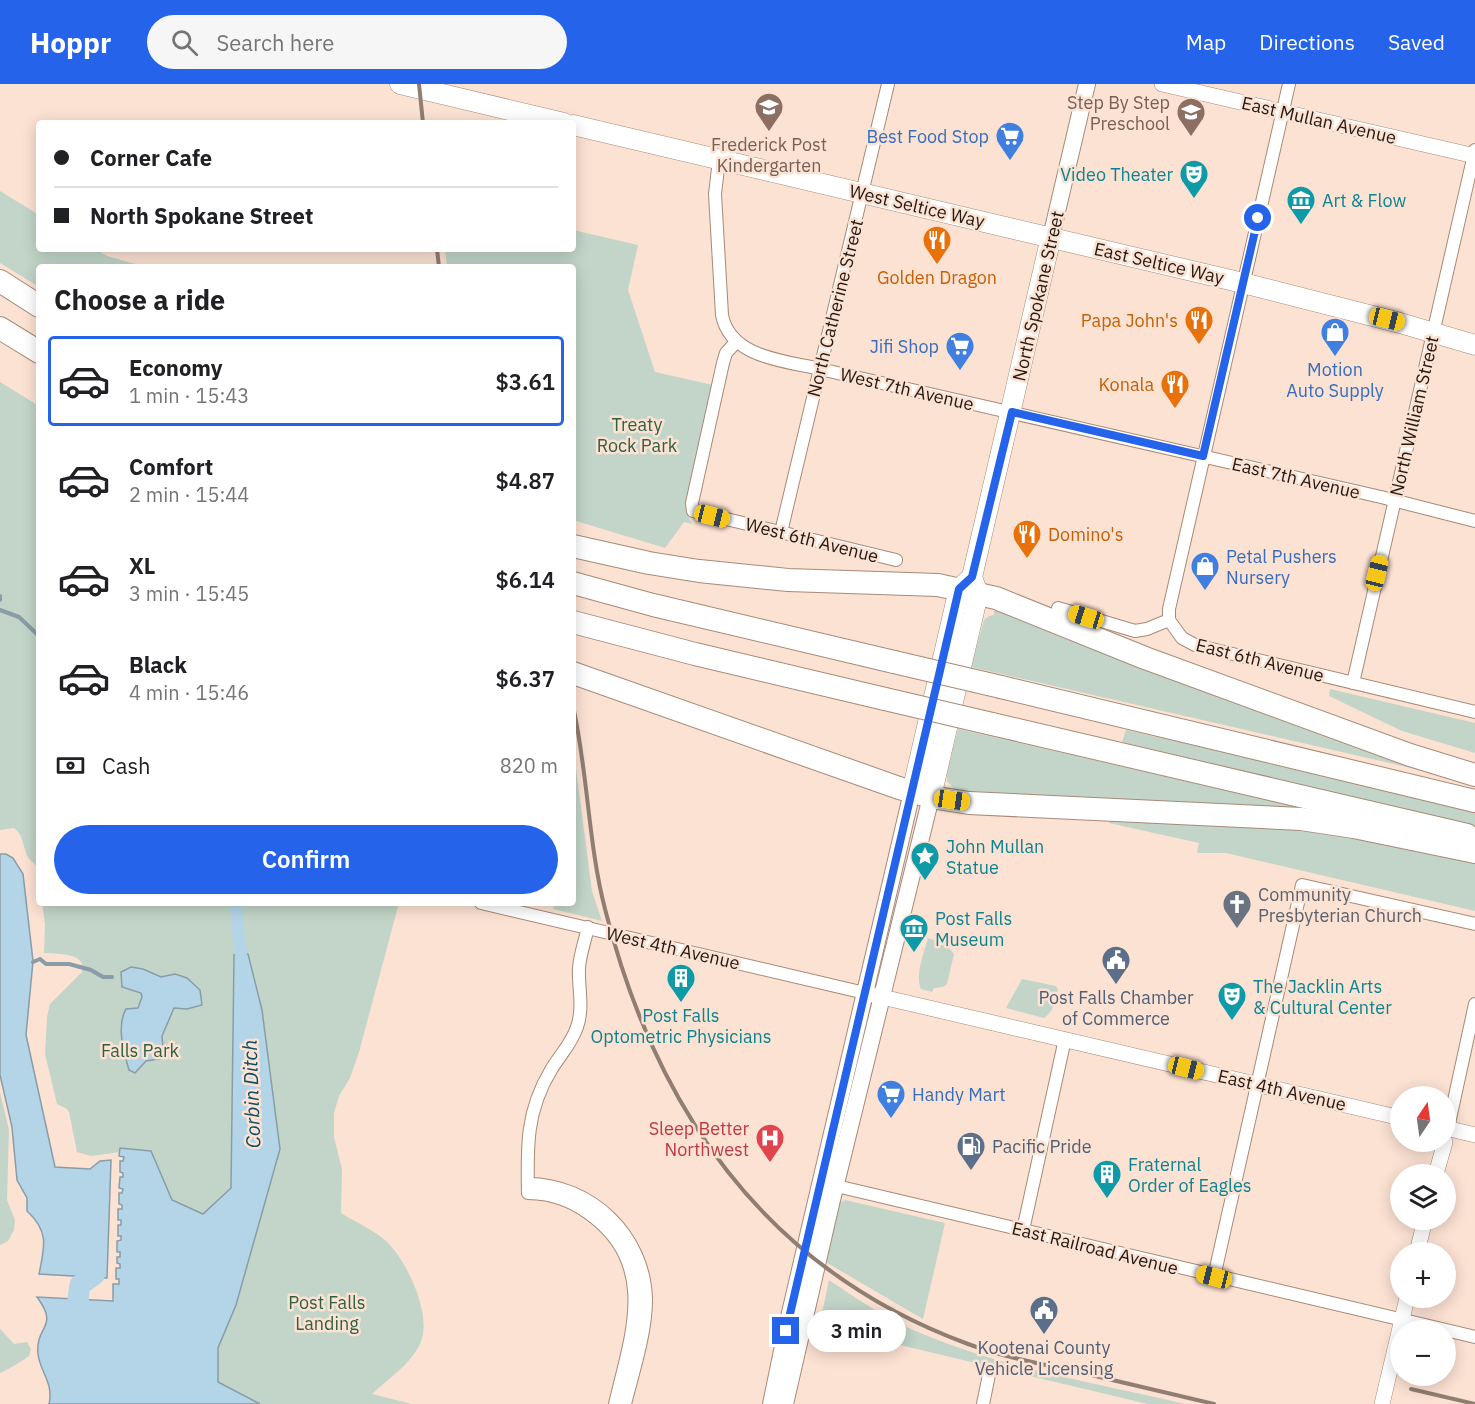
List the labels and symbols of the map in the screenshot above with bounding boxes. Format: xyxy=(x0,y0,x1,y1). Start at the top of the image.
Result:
school or university icon: Frederick Post Kindergarten xyxy=(753,91,785,133)
place label: Step By Step Preschool xyxy=(1067,91,1170,135)
street label: East Mullan Avenue xyxy=(1239,91,1399,149)
school or university icon: Step By Step Preschool xyxy=(1175,96,1207,138)
supermarket icon: Best Food Stop xyxy=(994,120,1026,162)
place label: Best Food Stop xyxy=(866,125,989,148)
place label: Frederick Post Kindergarten xyxy=(711,133,827,177)
theatre icon: Video Theater xyxy=(1178,158,1210,200)
place label: Video Theater xyxy=(1060,163,1173,186)
street label: West Seltice Way xyxy=(847,179,987,233)
museum icon: Art & Flow xyxy=(1285,184,1317,226)
place label: Art & Flow xyxy=(1322,189,1406,212)
route start xyxy=(1244,204,1271,231)
street label: North Spokane Street xyxy=(1007,209,1069,383)
street label: North Catherine Street xyxy=(802,217,868,399)
restaurant icon: Golden Dragon xyxy=(921,224,953,266)
street label: East Seltice Way xyxy=(1092,237,1226,289)
place label: Golden Dragon xyxy=(877,266,997,289)
restaurant icon: Papa John's xyxy=(1183,304,1215,346)
car xyxy=(1367,306,1407,332)
place label: Papa John's xyxy=(1081,309,1178,332)
shop icon: Motion Auto Supply xyxy=(1319,316,1351,358)
supermarket icon: Jifi Shop xyxy=(944,330,976,372)
street label: North William Street xyxy=(1384,334,1444,498)
place label: Jifi Shop xyxy=(870,335,939,358)
place label: Motion Auto Supply xyxy=(1286,358,1384,402)
street label: West 7th Avenue xyxy=(838,362,976,416)
restaurant icon: Konala xyxy=(1159,368,1191,410)
place label: Konala xyxy=(1099,373,1154,396)
park label: Treaty Rock Park xyxy=(597,413,678,457)
street label: East 7th Avenue xyxy=(1230,452,1363,504)
car xyxy=(692,503,732,529)
street label: West 6th Avenue xyxy=(743,512,881,568)
restaurant icon: Domino's xyxy=(1011,518,1043,560)
place label: Domino's xyxy=(1048,523,1123,546)
place label: Petal Pushers Nursery xyxy=(1226,545,1337,589)
shop icon: Petal Pushers Nursery xyxy=(1189,550,1221,592)
car xyxy=(1364,553,1390,593)
car xyxy=(1066,603,1106,631)
street label: East 6th Avenue xyxy=(1194,633,1326,687)
car xyxy=(933,789,971,811)
place label: John Mullan Statue xyxy=(946,835,1044,879)
place icon: John Mullan Statue xyxy=(909,840,941,882)
place label: Community Presbyterian Church xyxy=(1258,883,1422,927)
church icon: Community Presbyterian Church xyxy=(1221,888,1253,930)
place label: Post Falls Museum xyxy=(935,907,1012,951)
museum icon: Post Falls Museum xyxy=(898,912,930,954)
street label: West 4th Avenue xyxy=(604,921,742,975)
public building icon: Post Falls Chamber of Commerce xyxy=(1100,944,1132,986)
building icon: Post Falls Optometric Physicians xyxy=(665,962,697,1004)
place label: The Jacklin Arts & Cultural Center xyxy=(1253,975,1392,1019)
theatre icon: The Jacklin Arts & Cultural Center xyxy=(1216,980,1248,1022)
place label: Post Falls Chamber of Commerce xyxy=(1038,986,1194,1030)
place label: Post Falls Optometric Physicians xyxy=(590,1004,772,1048)
park label: Falls Park xyxy=(101,1039,180,1062)
water label: Corbin Ditch xyxy=(236,1039,266,1149)
car xyxy=(1166,1055,1206,1081)
street label: East 4th Avenue xyxy=(1216,1064,1349,1116)
supermarket icon: Handy Mart xyxy=(875,1078,907,1120)
place label: Handy Mart xyxy=(912,1083,1005,1106)
north arrow xyxy=(1390,1086,1456,1152)
place label: Sleep Better Northwest xyxy=(649,1117,749,1161)
hospital icon: Sleep Better Northwest xyxy=(754,1122,786,1164)
fuel station icon: Pacific Pride xyxy=(955,1130,987,1172)
place label: Pacific Pride xyxy=(992,1135,1092,1158)
place label: Fraternal Order of Eagles xyxy=(1128,1153,1252,1197)
building icon: Fraternal Order of Eagles xyxy=(1091,1158,1123,1200)
street label: East Railroad Avenue xyxy=(1009,1216,1181,1280)
car xyxy=(1194,1264,1234,1290)
park label: Post Falls Landing xyxy=(288,1291,366,1335)
public building icon: Kootenai County Vehicle Licensing xyxy=(1028,1294,1060,1336)
callout: 3 min xyxy=(807,1310,906,1352)
route end xyxy=(772,1317,799,1344)
place label: Kootenai County Vehicle Licensing xyxy=(975,1336,1114,1380)

